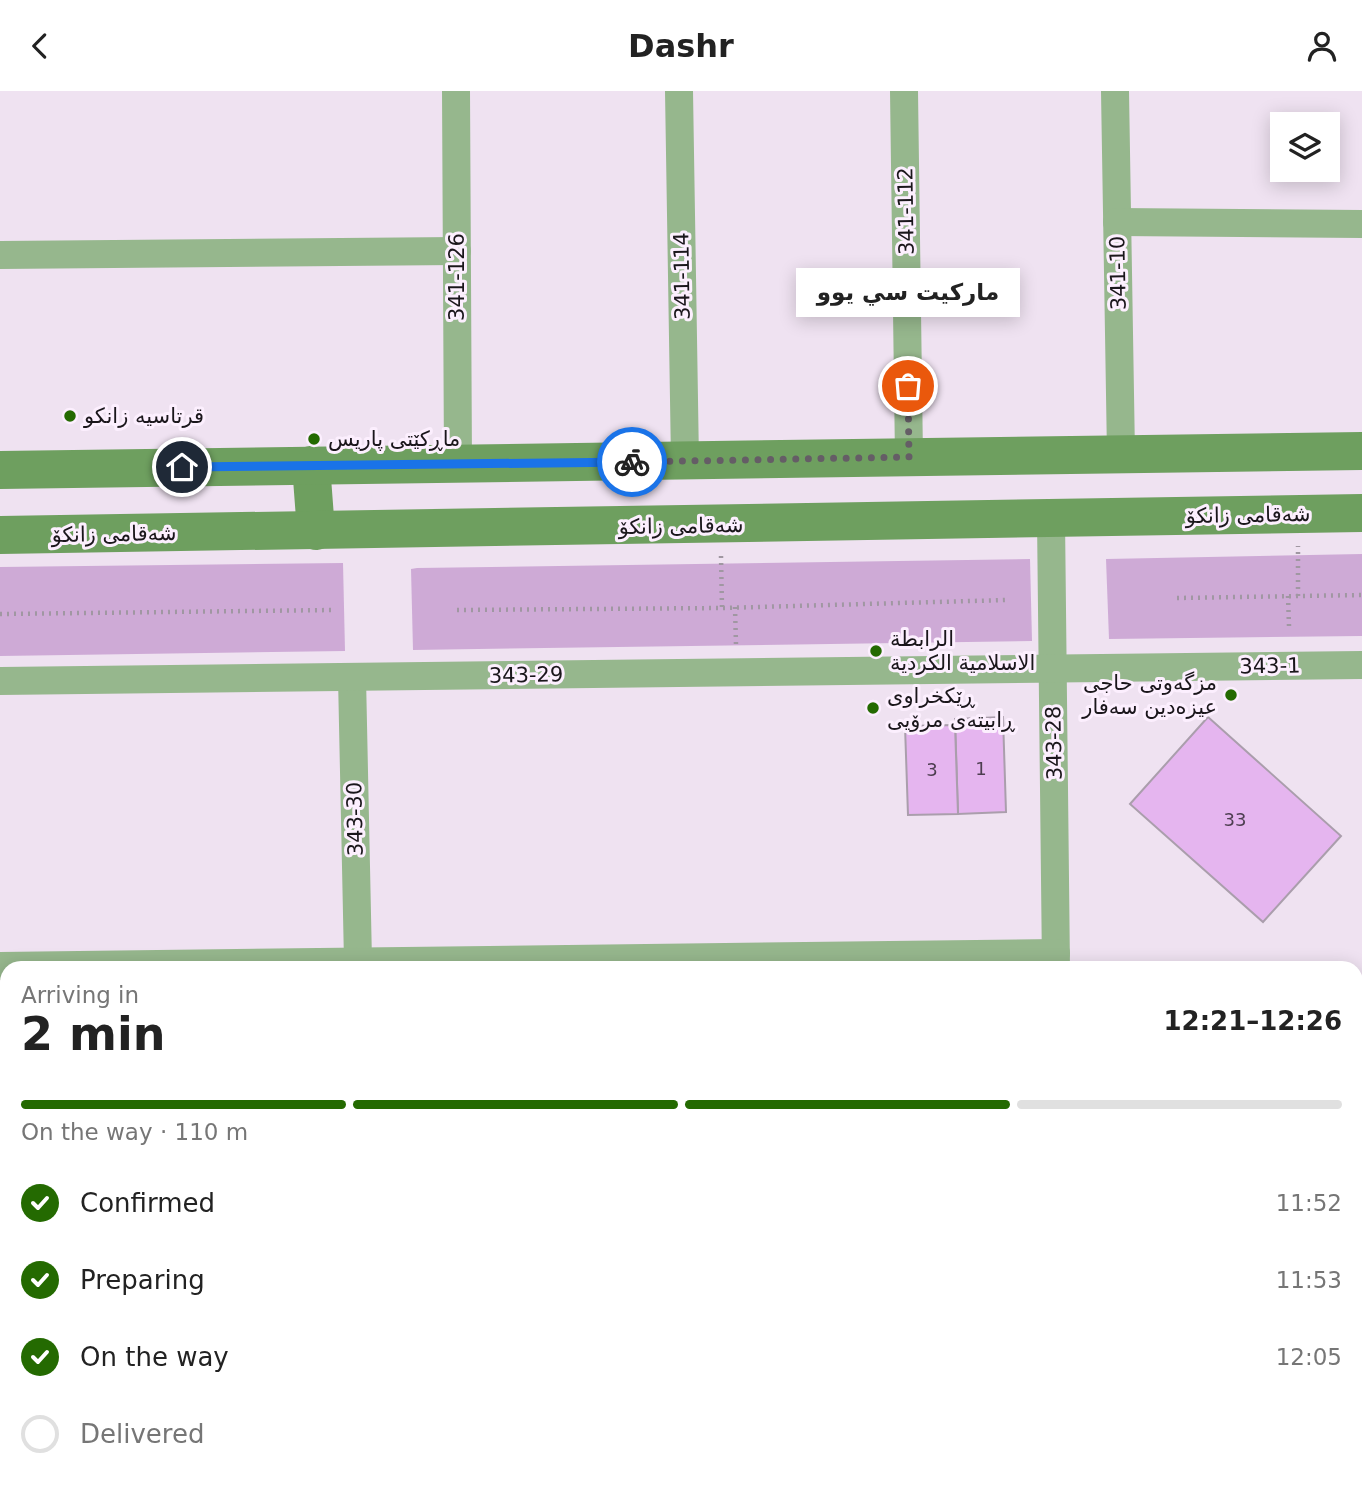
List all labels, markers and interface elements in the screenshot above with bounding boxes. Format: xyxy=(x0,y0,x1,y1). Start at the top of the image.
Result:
icon: back xyxy=(21,27,59,65)
text: Dashr xyxy=(628,27,734,65)
icon: person xyxy=(1303,27,1341,65)
map controls xyxy=(1270,112,1340,182)
button: layers xyxy=(1270,112,1340,182)
street label: 341-112 xyxy=(893,167,919,255)
street label: 341-114 xyxy=(669,232,695,320)
street label: 341-126 xyxy=(445,233,469,321)
street label: 341-10 xyxy=(1105,236,1131,310)
callout: ماركيت سي يوو xyxy=(796,267,1020,316)
text: ماركيت سي يوو xyxy=(817,279,999,305)
pin xyxy=(878,356,938,416)
icon: bag xyxy=(889,367,927,405)
place label: قرتاسیە زانکو xyxy=(83,404,204,428)
marker: قرتاسیە زانکو xyxy=(62,408,78,424)
place label: ماڕکێتی پاریس xyxy=(328,427,460,451)
courier xyxy=(597,427,667,497)
marker: ماڕکێتی پاریس xyxy=(306,431,322,447)
pin xyxy=(152,437,212,497)
icon: bike xyxy=(613,443,651,481)
icon: home xyxy=(163,448,201,486)
street label: شەقامی زانکۆ xyxy=(1184,502,1311,528)
street label: شەقامی زانکۆ xyxy=(617,513,744,539)
street label: شەقامی زانکۆ xyxy=(50,521,177,547)
place label: الرابطة الاسلامية الكردية xyxy=(890,627,1035,675)
marker: الرابطة الاسلامية الكردية xyxy=(868,643,884,659)
street label: 343-1 xyxy=(1239,653,1301,679)
street label: 343-29 xyxy=(489,662,563,688)
place label: مزگەوتی حاجی عیزەدین سەفار xyxy=(1081,671,1217,719)
place label: ڕێکخراوی ڕابیتەی مرۆیی xyxy=(887,684,1016,732)
marker: مزگەوتی حاجی عیزەدین سەفار xyxy=(1223,687,1239,703)
marker: ڕێکخراوی ڕابیتەی مرۆیی xyxy=(865,700,881,716)
street label: 343-28 xyxy=(1041,706,1067,780)
house number: 1 xyxy=(975,758,987,779)
house number: 3 xyxy=(926,759,938,780)
street label: 343-30 xyxy=(342,782,368,856)
house number: 33 xyxy=(1224,809,1246,830)
text: Arriving in xyxy=(21,982,139,1008)
text: 12:21–12:26 xyxy=(1163,1006,1342,1036)
text: 2 min xyxy=(21,1007,165,1061)
text: On the way · 110 m xyxy=(21,1119,248,1145)
icon: check xyxy=(21,1184,59,1222)
text: Confirmed xyxy=(80,1188,215,1218)
text: 11:52 xyxy=(1276,1190,1342,1216)
icon: check xyxy=(21,1261,59,1299)
text: Preparing xyxy=(80,1265,205,1295)
text: 11:53 xyxy=(1276,1267,1342,1293)
icon: check xyxy=(21,1338,59,1376)
text: On the way xyxy=(80,1342,229,1372)
text: 12:05 xyxy=(1276,1344,1342,1370)
text: Delivered xyxy=(80,1419,204,1449)

